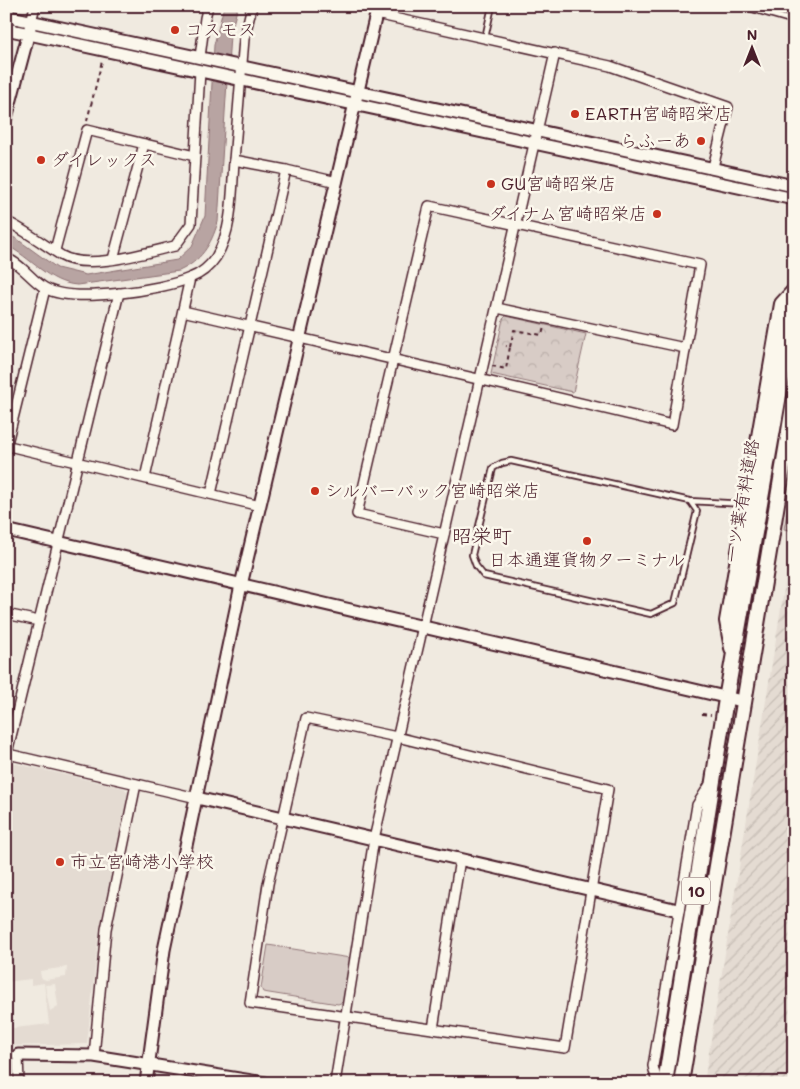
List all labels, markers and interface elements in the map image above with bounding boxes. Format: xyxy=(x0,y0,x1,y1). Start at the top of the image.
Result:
place label: コスモス xyxy=(185,17,256,41)
north arrow xyxy=(728,22,778,72)
marker: コスモス xyxy=(169,24,181,36)
text: N xyxy=(747,25,757,44)
place label: EARTH宮崎昭栄店 xyxy=(585,101,732,125)
marker: EARTH宮崎昭栄店 xyxy=(569,108,581,120)
place label: らふーあ xyxy=(620,128,691,152)
marker: らふーあ xyxy=(695,135,707,147)
place label: ダイレックス xyxy=(51,147,157,171)
marker: ダイレックス xyxy=(35,154,47,166)
place label: GU宮崎昭栄店 xyxy=(501,171,616,195)
marker: GU宮崎昭栄店 xyxy=(485,178,497,190)
place label: ダイナム宮崎昭栄店 xyxy=(488,201,647,225)
marker: ダイナム宮崎昭栄店 xyxy=(651,208,663,220)
street label: 一ツ葉有料道路 xyxy=(718,437,764,565)
place label: シルバーバック宮崎昭栄店 xyxy=(325,478,540,502)
marker: シルバーバック宮崎昭栄店 xyxy=(309,485,321,497)
district label: 昭栄町 xyxy=(452,522,512,548)
marker: 日本通運貨物ターミナル xyxy=(581,535,593,547)
place label: 日本通運貨物ターミナル xyxy=(489,547,685,571)
place label: 市立宮崎港小学校 xyxy=(70,849,214,873)
marker: 市立宮崎港小学校 xyxy=(54,856,66,868)
road number: 10 xyxy=(682,878,710,904)

